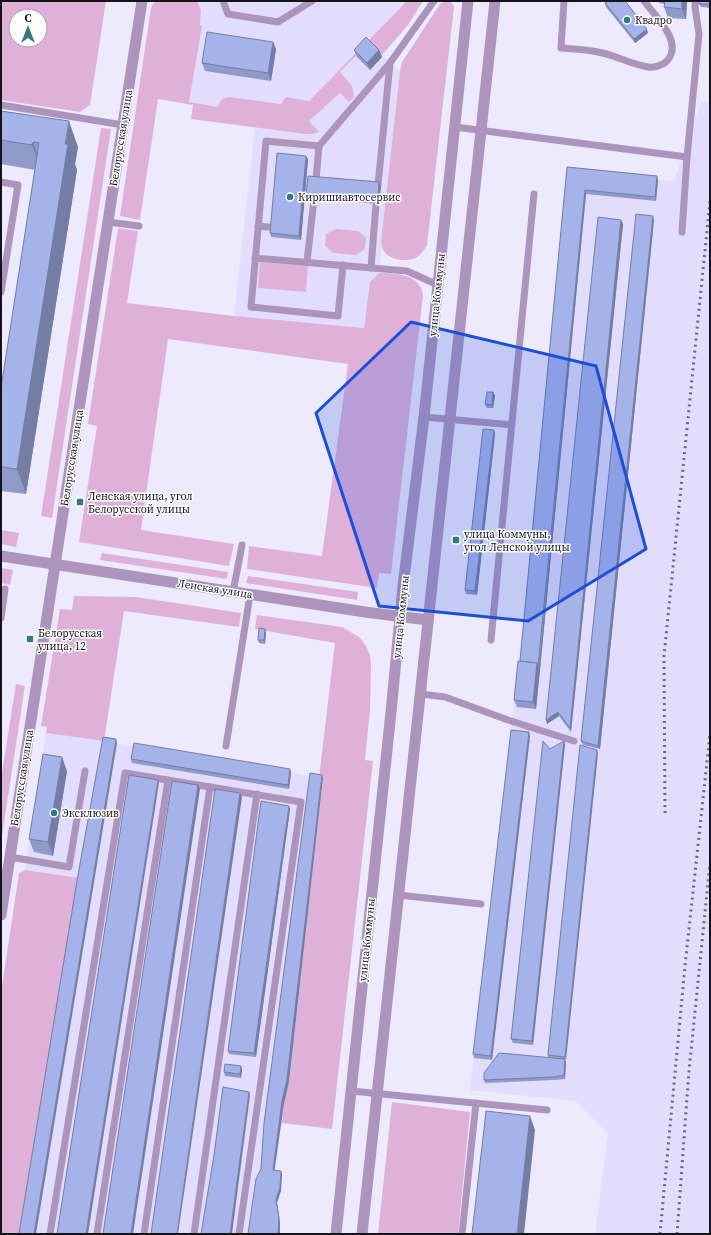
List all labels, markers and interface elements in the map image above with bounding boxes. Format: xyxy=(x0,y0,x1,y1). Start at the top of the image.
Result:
north arrow xyxy=(8,8,48,48)
text: С xyxy=(25,11,32,26)
place label: Квадро xyxy=(635,13,672,28)
marker: Квадро xyxy=(622,15,632,25)
street label: Белорусская улица xyxy=(106,88,136,187)
place label: Киришиавтосервис xyxy=(298,190,401,205)
marker: Киришиавтосервис xyxy=(285,192,295,202)
street label: улица Коммуны xyxy=(425,253,449,337)
street label: Белорусская улица xyxy=(57,408,87,507)
place label: Ленская улица, угол Белорусской улицы xyxy=(88,489,193,517)
marker: Ленская улица, угол Белорусской улицы xyxy=(75,497,85,507)
place label: улица Коммуны, угол Ленской улицы xyxy=(464,527,570,555)
marker: улица Коммуны, угол Ленской улицы xyxy=(451,535,461,545)
street label: улица Коммуны xyxy=(389,575,413,659)
street label: Ленская улица xyxy=(176,576,254,602)
place label: Белорусская улица, 12 xyxy=(38,626,102,654)
marker: Белорусская улица, 12 xyxy=(25,634,35,644)
street label: Белорусская улица xyxy=(7,728,37,827)
place label: Эксклюзив xyxy=(62,806,119,821)
marker: Эксклюзив xyxy=(49,808,59,818)
street label: улица Коммуны xyxy=(355,898,379,982)

